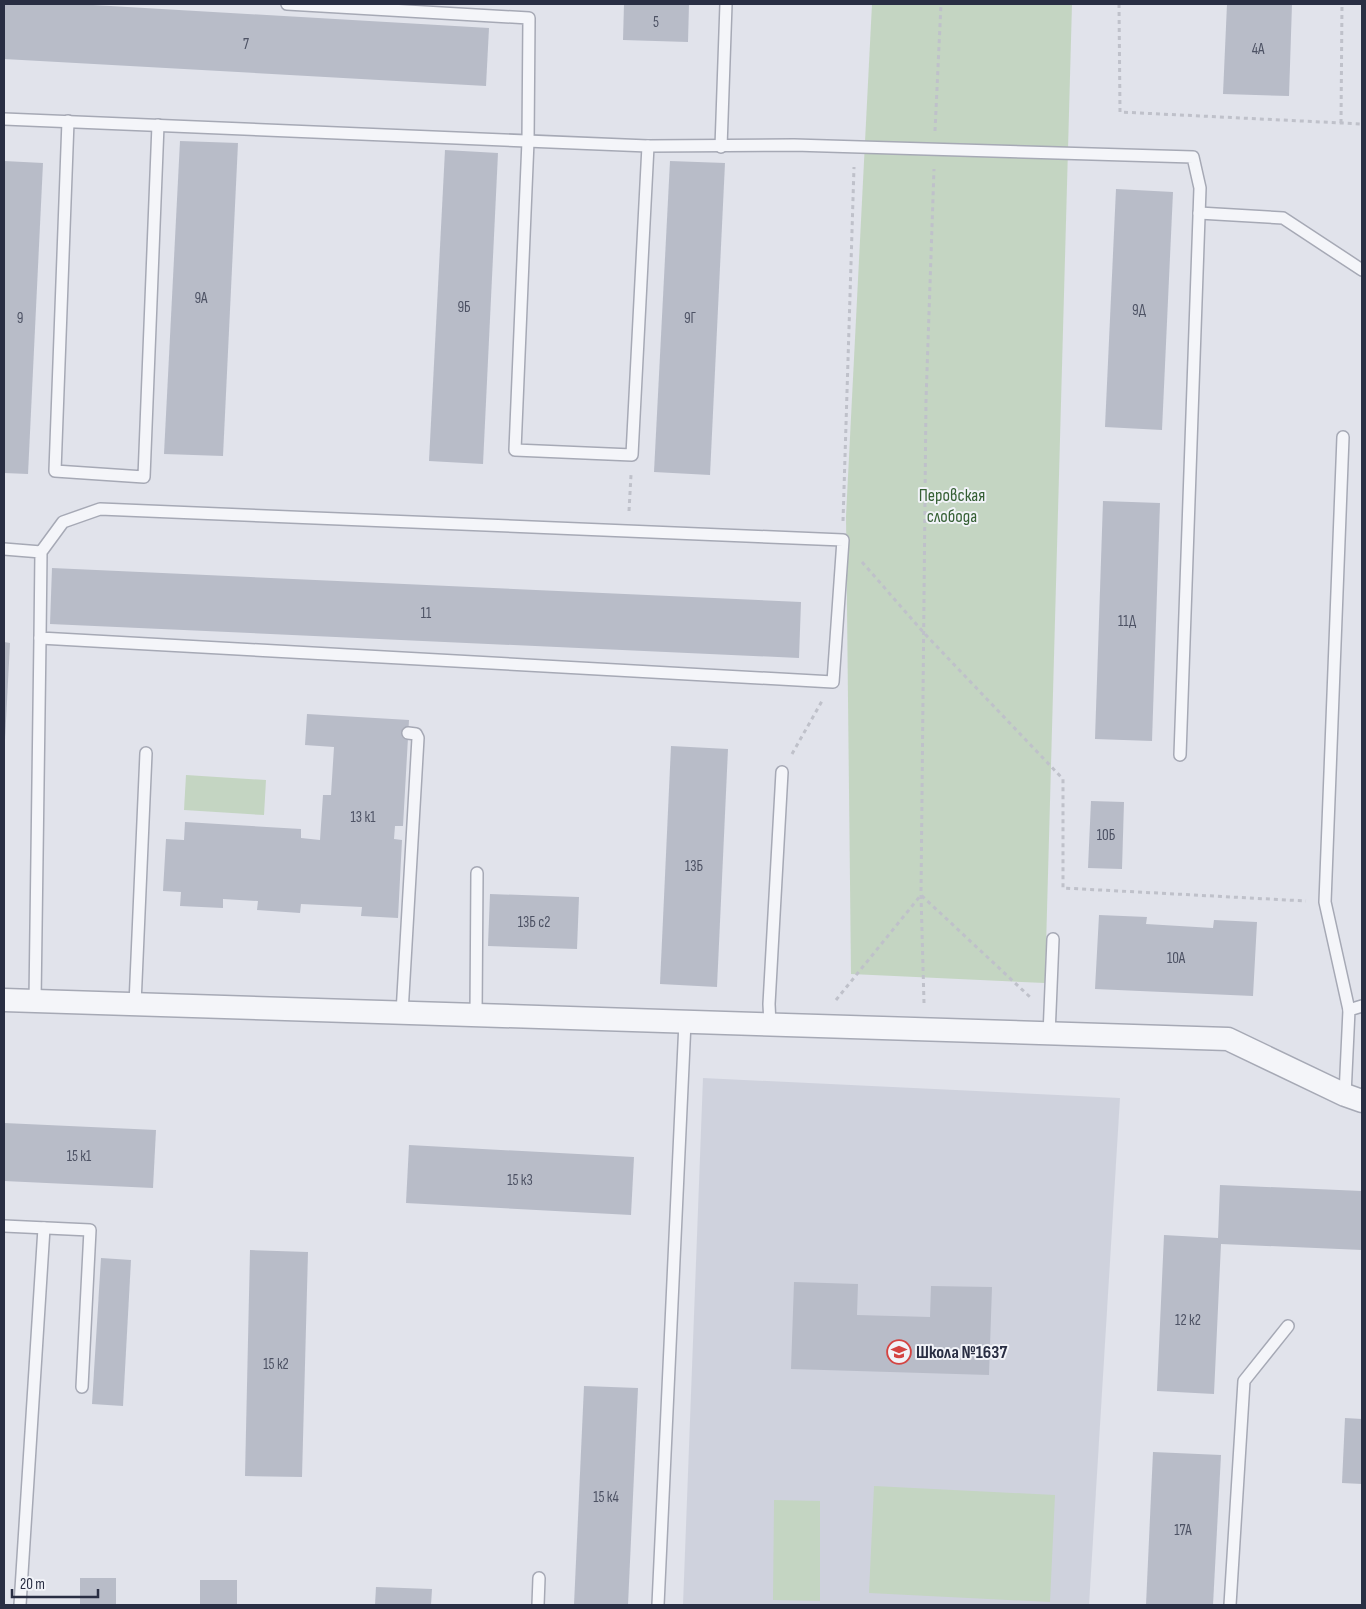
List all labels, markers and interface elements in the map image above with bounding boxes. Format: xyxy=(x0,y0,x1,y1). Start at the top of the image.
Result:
house number: 5 xyxy=(653,13,659,32)
house number: 7 xyxy=(243,35,249,54)
house number: 4А xyxy=(1252,40,1265,59)
house number: 9А xyxy=(194,289,208,308)
house number: 9Б xyxy=(457,298,471,317)
house number: 9Д xyxy=(1132,301,1147,320)
house number: 9 xyxy=(17,309,23,328)
house number: 9Г xyxy=(684,309,697,328)
park label: Перовская слобода xyxy=(919,485,985,527)
house number: 11 xyxy=(421,604,432,623)
house number: 11Д xyxy=(1118,612,1137,631)
house number: 13 к1 xyxy=(351,808,376,827)
house number: 10Б xyxy=(1097,826,1116,845)
house number: 13Б xyxy=(685,857,703,876)
house number: 13Б с2 xyxy=(518,913,550,932)
house number: 10А xyxy=(1167,949,1186,968)
house number: 15 к1 xyxy=(67,1147,92,1166)
house number: 15 к3 xyxy=(507,1171,533,1190)
house number: 12 к2 xyxy=(1175,1311,1201,1330)
school or university icon: Школа №1637 xyxy=(886,1339,912,1365)
place label: Школа №1637 xyxy=(916,1342,1007,1363)
house number: 15 к2 xyxy=(263,1355,289,1374)
house number: 15 к4 xyxy=(593,1488,619,1507)
house number: 17А xyxy=(1174,1521,1192,1540)
scale bar xyxy=(12,1566,99,1598)
text: 20 m xyxy=(20,1575,45,1594)

